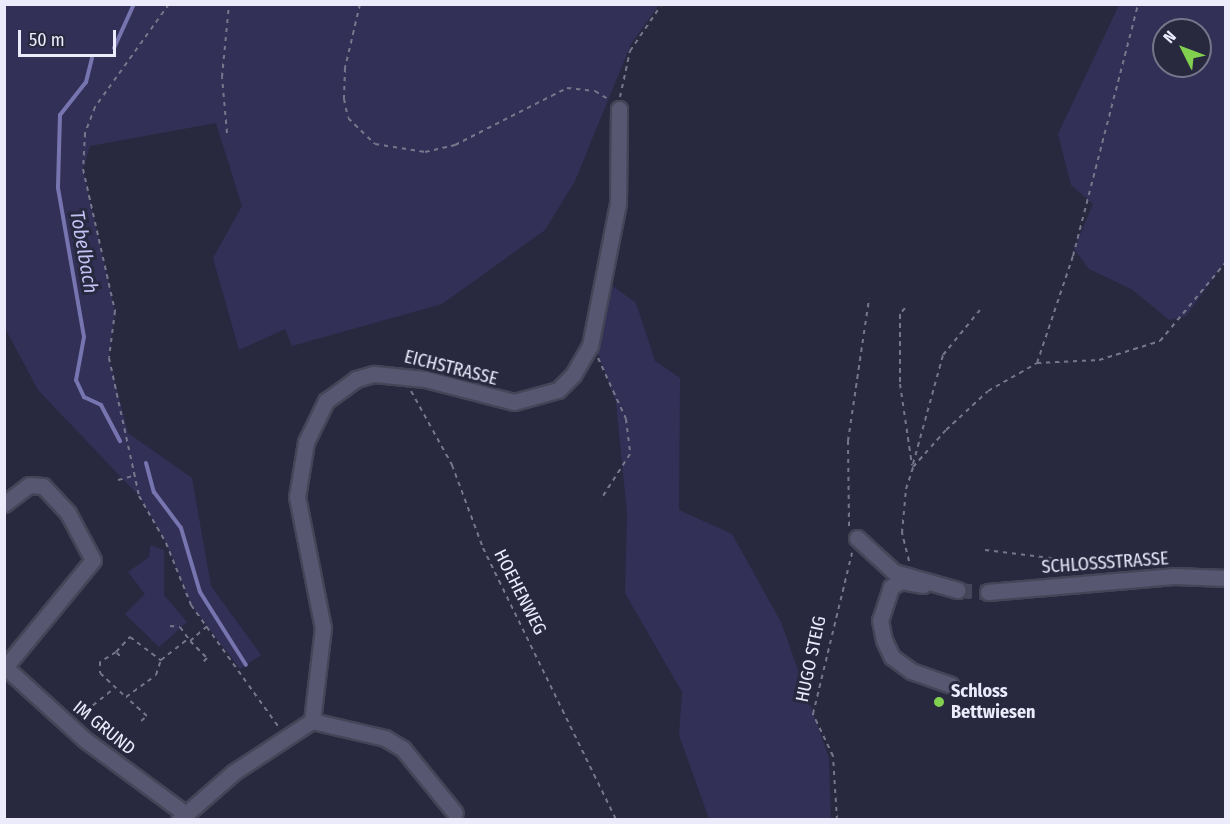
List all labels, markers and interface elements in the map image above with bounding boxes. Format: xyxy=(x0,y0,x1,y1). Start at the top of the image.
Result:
scale bar xyxy=(21,18,118,56)
north arrow xyxy=(1152,18,1212,78)
text: N xyxy=(1159,27,1180,47)
text: 50 m xyxy=(29,29,65,51)
water label: Tobelbach xyxy=(65,209,103,295)
street label: EICHSTRASSE xyxy=(402,346,500,390)
street label: HOEHENWEG xyxy=(489,546,551,638)
street label: SCHLOSSSTRASSE xyxy=(1041,548,1169,578)
street label: HUGO STEIG xyxy=(791,614,831,704)
place label: Schloss Bettwiesen xyxy=(951,681,1035,724)
marker: Schloss Bettwiesen xyxy=(932,695,946,709)
street label: IM GRUND xyxy=(69,696,139,760)

